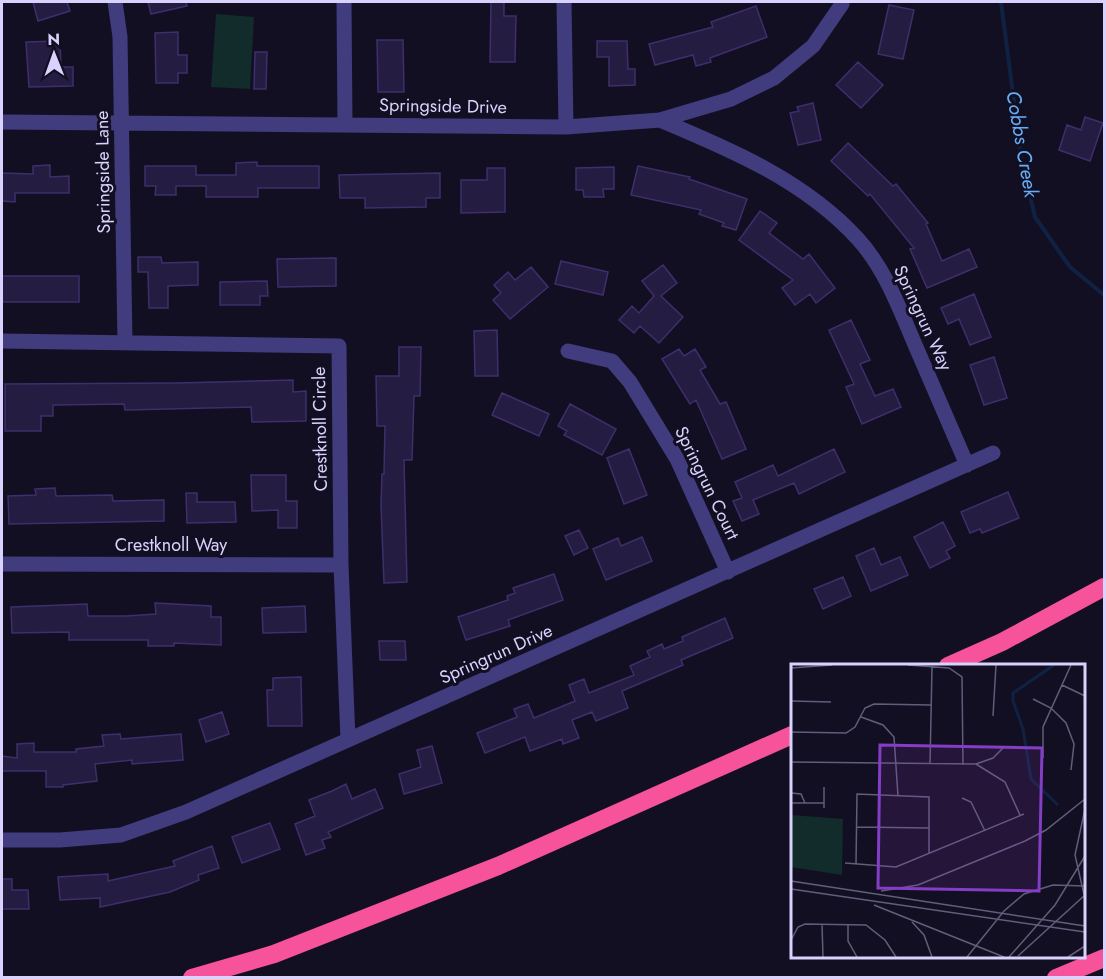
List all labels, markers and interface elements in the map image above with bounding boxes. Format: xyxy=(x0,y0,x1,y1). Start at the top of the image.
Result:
north arrow xyxy=(24,24,84,84)
text: N xyxy=(47,28,60,51)
water label: Cobbs Creek xyxy=(998,88,1046,201)
street label: Springside Drive xyxy=(379,92,507,120)
street label: Springside Lane xyxy=(89,110,117,234)
street label: Springrun Way xyxy=(887,261,959,375)
street label: Crestknoll Circle xyxy=(306,366,334,492)
street label: Springrun Court xyxy=(668,422,746,545)
street label: Crestknoll Way xyxy=(115,532,227,558)
street label: Springrun Drive xyxy=(435,617,557,691)
inset map xyxy=(791,664,1085,958)

